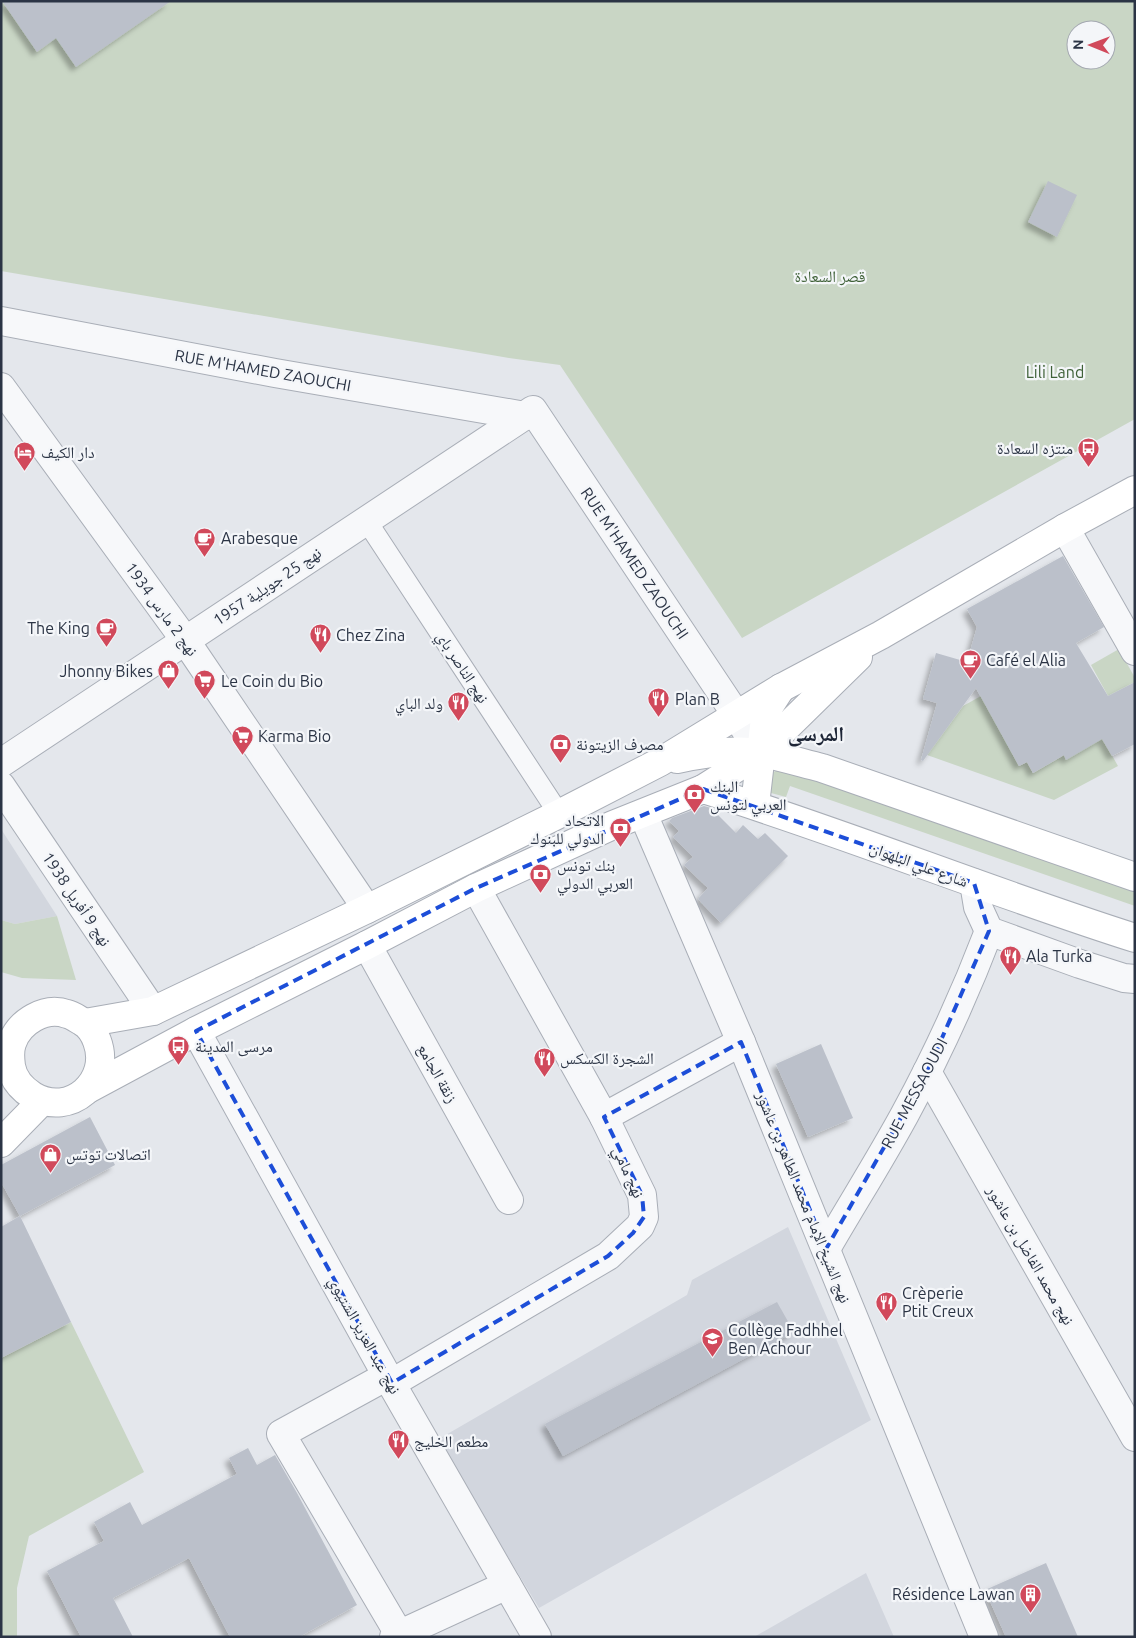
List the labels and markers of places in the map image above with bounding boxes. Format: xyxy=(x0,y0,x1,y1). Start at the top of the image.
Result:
bus stop icon: منتزه السعادة xyxy=(1077,436,1101,467)
place label: منتزه السعادة xyxy=(997,439,1073,458)
hotel icon: دار الكيف xyxy=(13,440,37,471)
place label: دار الكيف xyxy=(41,443,95,462)
cafe icon: Arabesque xyxy=(193,526,217,557)
place label: Arabesque xyxy=(221,529,298,547)
cafe icon: The King xyxy=(94,616,118,647)
place label: The King xyxy=(27,619,90,637)
restaurant icon: Chez Zina xyxy=(308,623,332,654)
place label: Chez Zina xyxy=(336,626,405,644)
cafe icon: Café el Alia xyxy=(958,648,982,679)
place label: Café el Alia xyxy=(986,651,1066,669)
shop icon: Jhonny Bikes xyxy=(157,659,181,690)
place label: Jhonny Bikes xyxy=(59,662,153,680)
supermarket icon: Le Coin du Bio xyxy=(193,669,217,700)
place label: Le Coin du Bio xyxy=(221,672,323,690)
restaurant icon: Plan B xyxy=(647,687,671,718)
place label: Plan B xyxy=(675,690,720,708)
restaurant icon: ولد الباي xyxy=(447,691,471,722)
place label: ولد الباي xyxy=(395,694,443,716)
supermarket icon: Karma Bio xyxy=(230,724,254,755)
place label: Karma Bio xyxy=(258,727,331,745)
bank icon: مصرف الزيتونة xyxy=(548,732,572,763)
place label: مصرف الزيتونة xyxy=(576,735,663,754)
place label: البنك العربي لتونس xyxy=(710,777,787,817)
bank icon: البنك العربي لتونس xyxy=(682,783,706,814)
place label: الاتحاد الدولي للبنوك xyxy=(531,811,604,851)
bank icon: الاتحاد الدولي للبنوك xyxy=(608,817,632,848)
place label: بنك تونس العربي الدولي xyxy=(557,856,633,896)
bank icon: بنك تونس العربي الدولي xyxy=(529,862,553,893)
restaurant icon: Ala Turka xyxy=(998,944,1022,975)
place label: Ala Turka xyxy=(1026,947,1092,965)
bus stop icon: مرسى المدينة xyxy=(167,1034,191,1065)
place label: مرسى المدينة xyxy=(195,1037,273,1057)
restaurant icon: الشجرة الكسكس xyxy=(532,1046,556,1077)
place label: الشجرة الكسكس xyxy=(560,1049,654,1069)
shop icon: اتصالات توتس xyxy=(38,1142,62,1173)
place label: اتصالات توتس xyxy=(66,1145,151,1165)
place label: Crèperie Ptit Creux xyxy=(902,1284,974,1320)
restaurant icon: Crèperie Ptit Creux xyxy=(874,1290,898,1321)
place label: Collège Fadhhel Ben Achour xyxy=(728,1321,843,1357)
school or university icon: Collège Fadhhel Ben Achour xyxy=(700,1327,724,1358)
restaurant icon: مطعم الخليج xyxy=(386,1429,410,1460)
place label: مطعم الخليج xyxy=(414,1432,488,1452)
building icon: Résidence Lawan xyxy=(1019,1582,1043,1613)
place label: Résidence Lawan xyxy=(892,1585,1015,1603)

